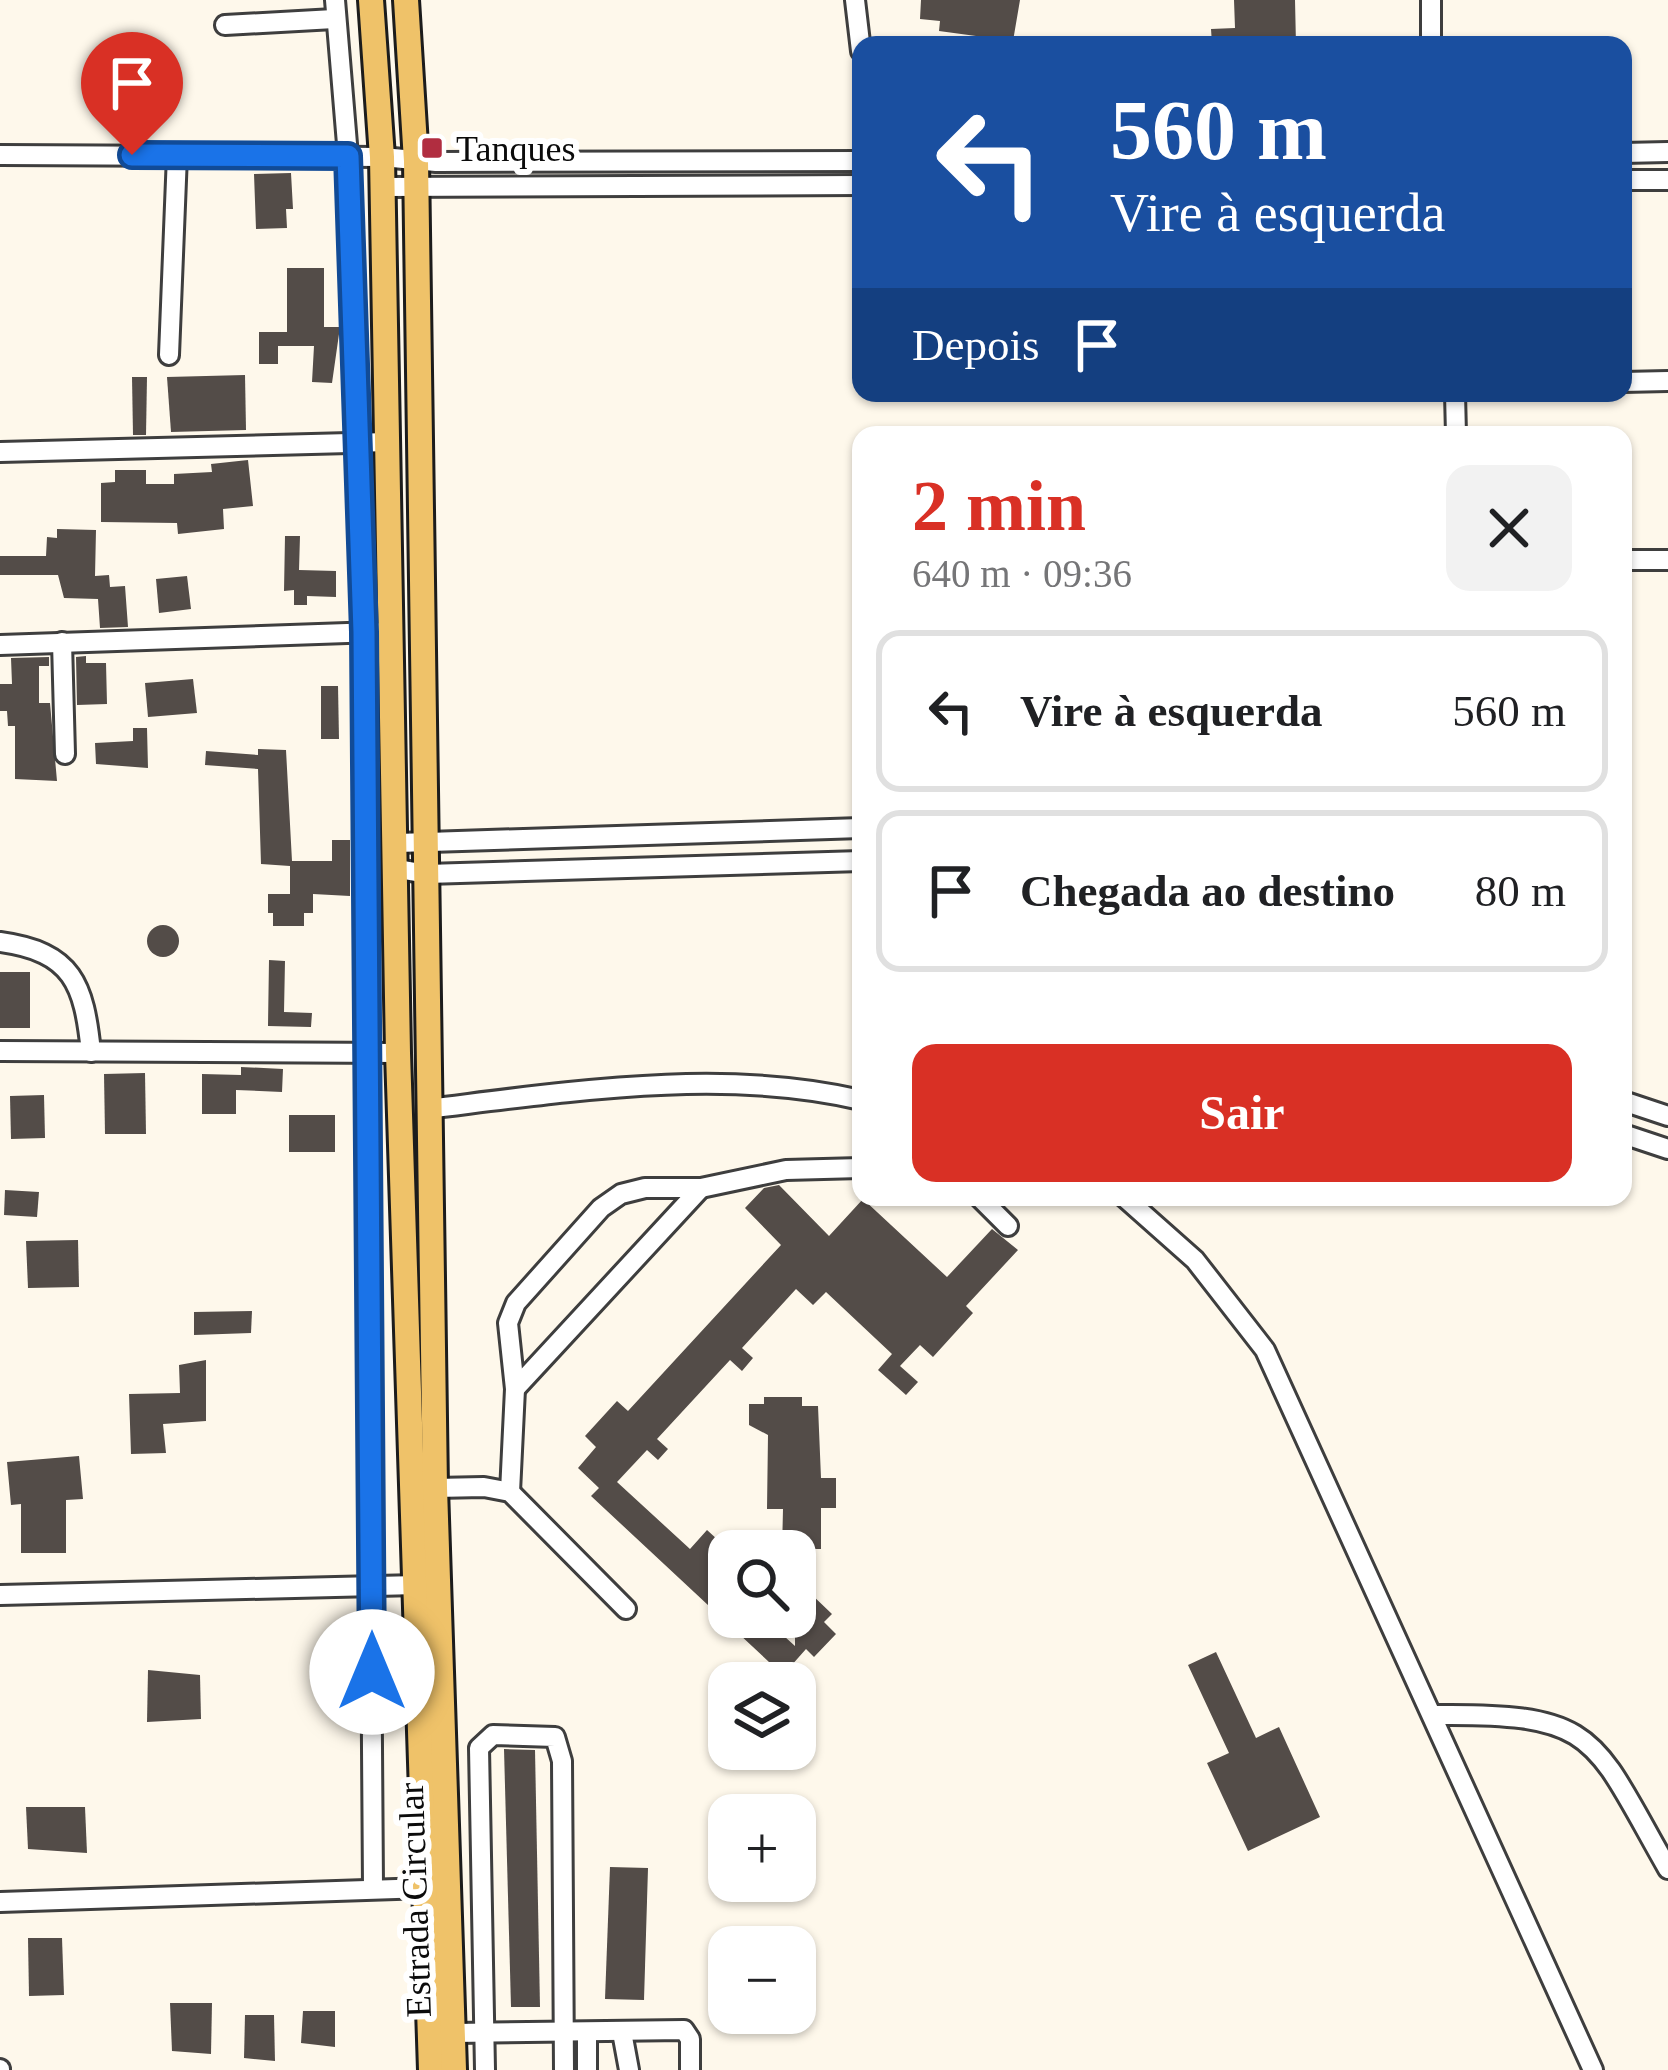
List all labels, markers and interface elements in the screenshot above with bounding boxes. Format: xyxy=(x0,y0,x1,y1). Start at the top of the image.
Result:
pin xyxy=(81,32,183,155)
icon: arrive xyxy=(99,50,165,116)
icon: left xyxy=(912,84,1068,240)
text: 560 m xyxy=(1110,84,1327,177)
place label: Tanques xyxy=(456,129,575,169)
marker: Tanques xyxy=(419,135,445,161)
text: Vire à esquerda xyxy=(1110,183,1446,243)
icon: arrive xyxy=(1064,312,1130,378)
text: Depois xyxy=(912,320,1040,370)
button: close xyxy=(1446,465,1572,591)
text: 2 min xyxy=(912,466,1086,546)
text: 640 m · 09:36 xyxy=(912,552,1132,595)
icon: left xyxy=(918,678,984,744)
text: Vire à esquerda xyxy=(1020,686,1322,736)
text: 560 m xyxy=(1452,686,1566,736)
icon: arrive xyxy=(918,858,984,924)
text: Chegada ao destino xyxy=(1020,866,1395,916)
text: 80 m xyxy=(1475,866,1566,916)
button: Sair xyxy=(912,1044,1572,1182)
map controls xyxy=(708,1530,816,2034)
button: search xyxy=(708,1530,816,1638)
position arrow xyxy=(309,1609,435,1735)
button: layers xyxy=(708,1662,816,1770)
street label: Estrada Circular xyxy=(391,1782,439,2018)
button: + xyxy=(708,1794,816,1902)
button: − xyxy=(708,1926,816,2034)

